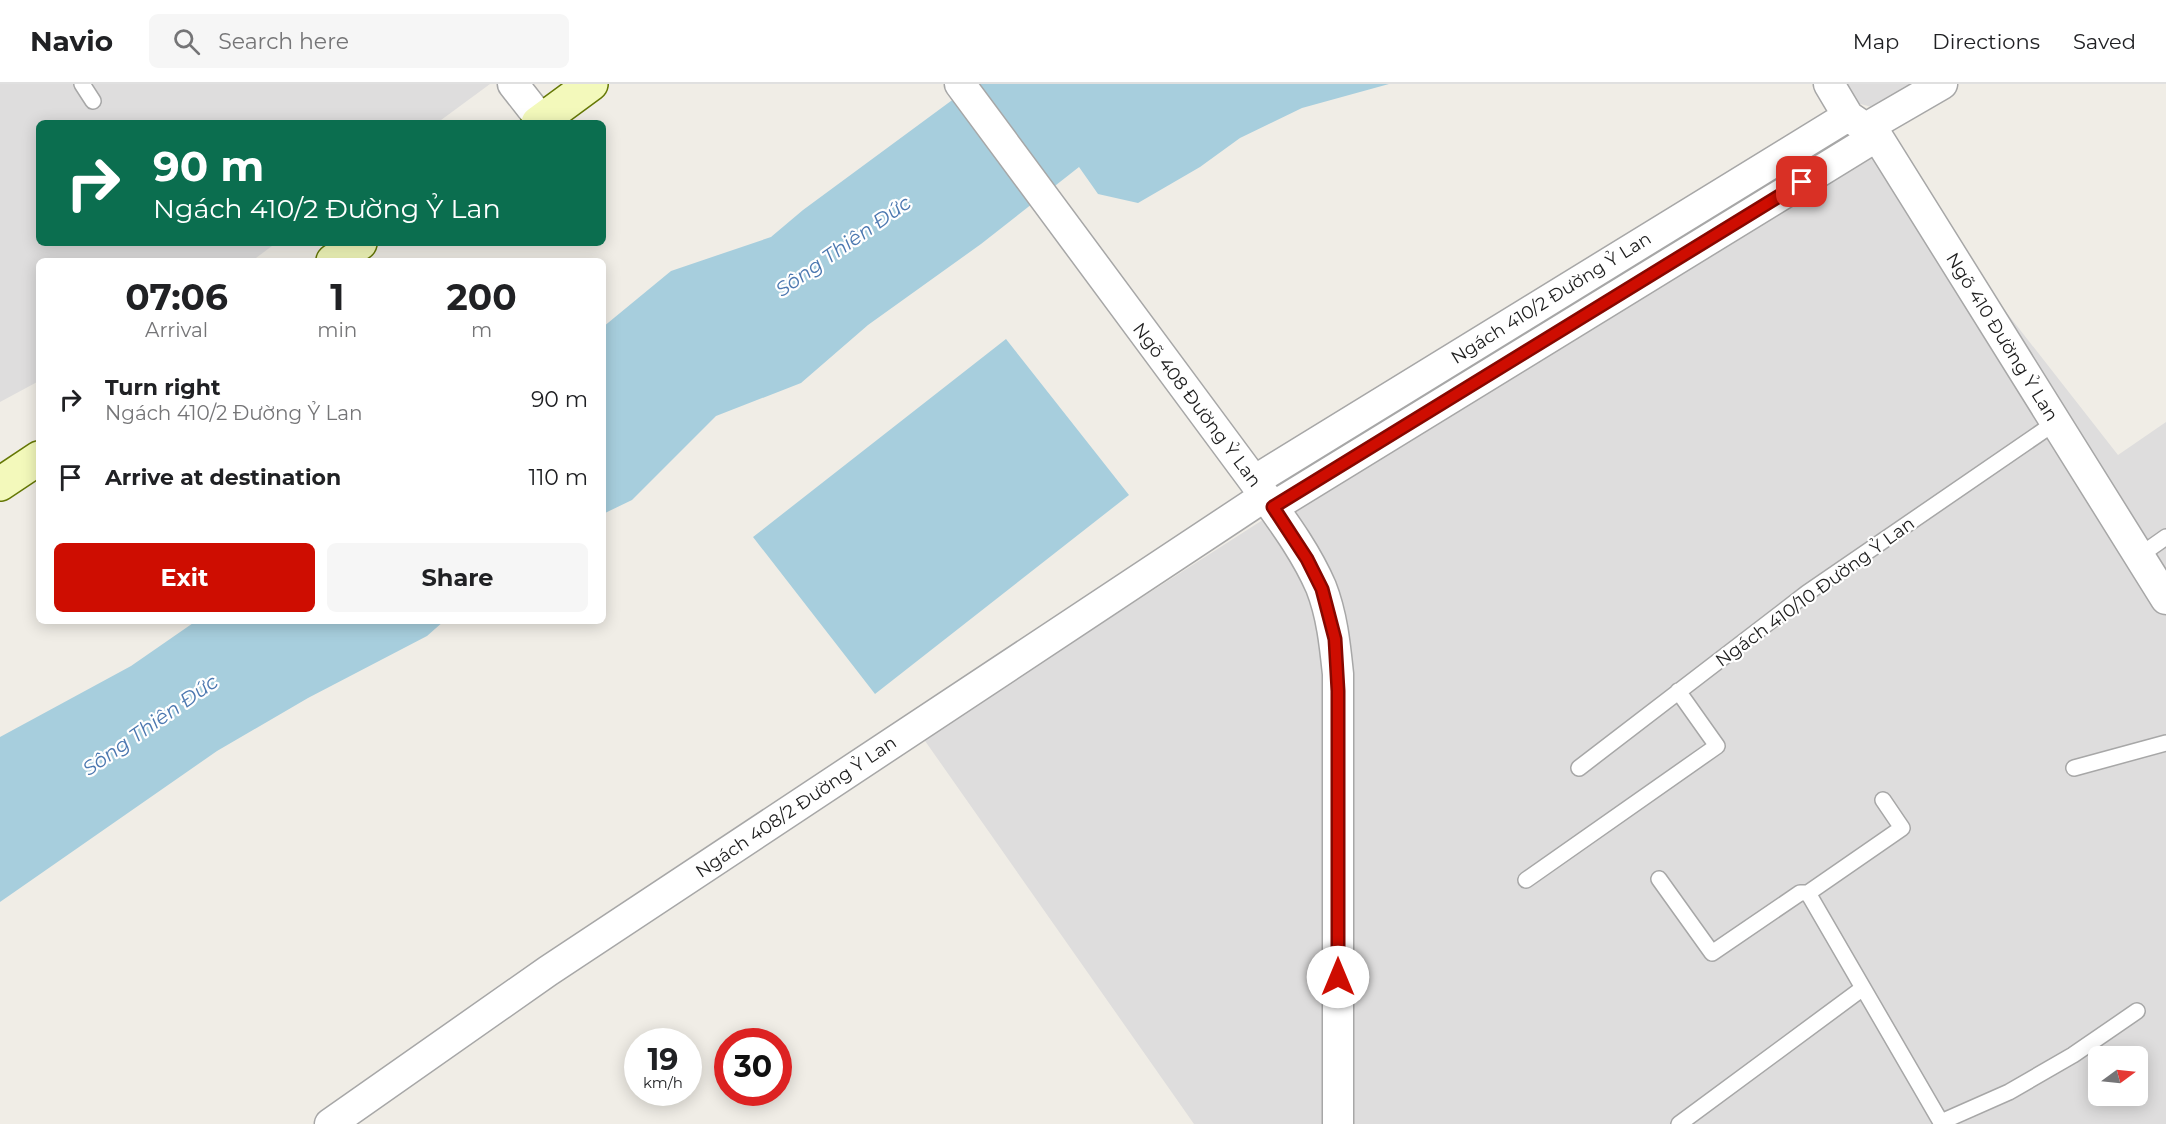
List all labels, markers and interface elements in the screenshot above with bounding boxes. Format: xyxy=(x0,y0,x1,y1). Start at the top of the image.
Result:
search box xyxy=(149,14,569,68)
text: Navio xyxy=(30,24,113,58)
icon: search xyxy=(170,25,203,58)
text: Search here xyxy=(218,28,349,55)
text: Map xyxy=(1853,29,1899,54)
text: Directions xyxy=(1932,29,2040,54)
text: Saved xyxy=(2073,29,2136,54)
text: 90 m xyxy=(153,140,264,192)
icon: right xyxy=(54,144,132,222)
pin xyxy=(1776,156,1827,207)
icon: arrive xyxy=(1785,165,1818,198)
water label: Sông Thiên Đức xyxy=(771,190,916,302)
text: Ngách 410/2 Đường Ỷ Lan xyxy=(153,192,501,225)
street label: Ngách 410/2 Đường Ỷ Lan xyxy=(1446,226,1655,369)
street label: Ngõ 410 Đường Ỷ Lan xyxy=(1941,248,2064,425)
text: 07:06 xyxy=(125,275,228,319)
text: 1 xyxy=(330,275,344,319)
text: 200 xyxy=(447,275,517,319)
text: Arrival xyxy=(145,318,208,342)
text: min xyxy=(317,318,357,342)
text: m xyxy=(471,318,492,342)
street label: Ngõ 408 Đường Ỷ Lan xyxy=(1128,318,1267,491)
text: Turn right xyxy=(105,374,220,401)
icon: right xyxy=(54,383,87,416)
text: 90 m xyxy=(531,386,588,413)
text: Ngách 410/2 Đường Ỷ Lan xyxy=(105,401,363,425)
icon: arrive xyxy=(54,461,87,494)
text: Arrive at destination xyxy=(105,464,341,491)
text: 110 m xyxy=(528,464,588,491)
street label: Ngách 410/10 Đường Ỷ Lan xyxy=(1711,512,1919,672)
button: Exit xyxy=(54,543,315,612)
button: Share xyxy=(327,543,588,612)
water label: Sông Thiên Đức xyxy=(78,669,223,781)
street label: Ngách 408/2 Đường Ỷ Lan xyxy=(691,731,901,883)
position arrow xyxy=(1306,945,1370,1009)
speed limit sign: 30 xyxy=(714,1028,792,1106)
text: 19 xyxy=(648,1041,678,1078)
north arrow xyxy=(2088,1046,2148,1106)
map controls xyxy=(2088,1046,2148,1106)
text: km/h xyxy=(643,1073,683,1092)

